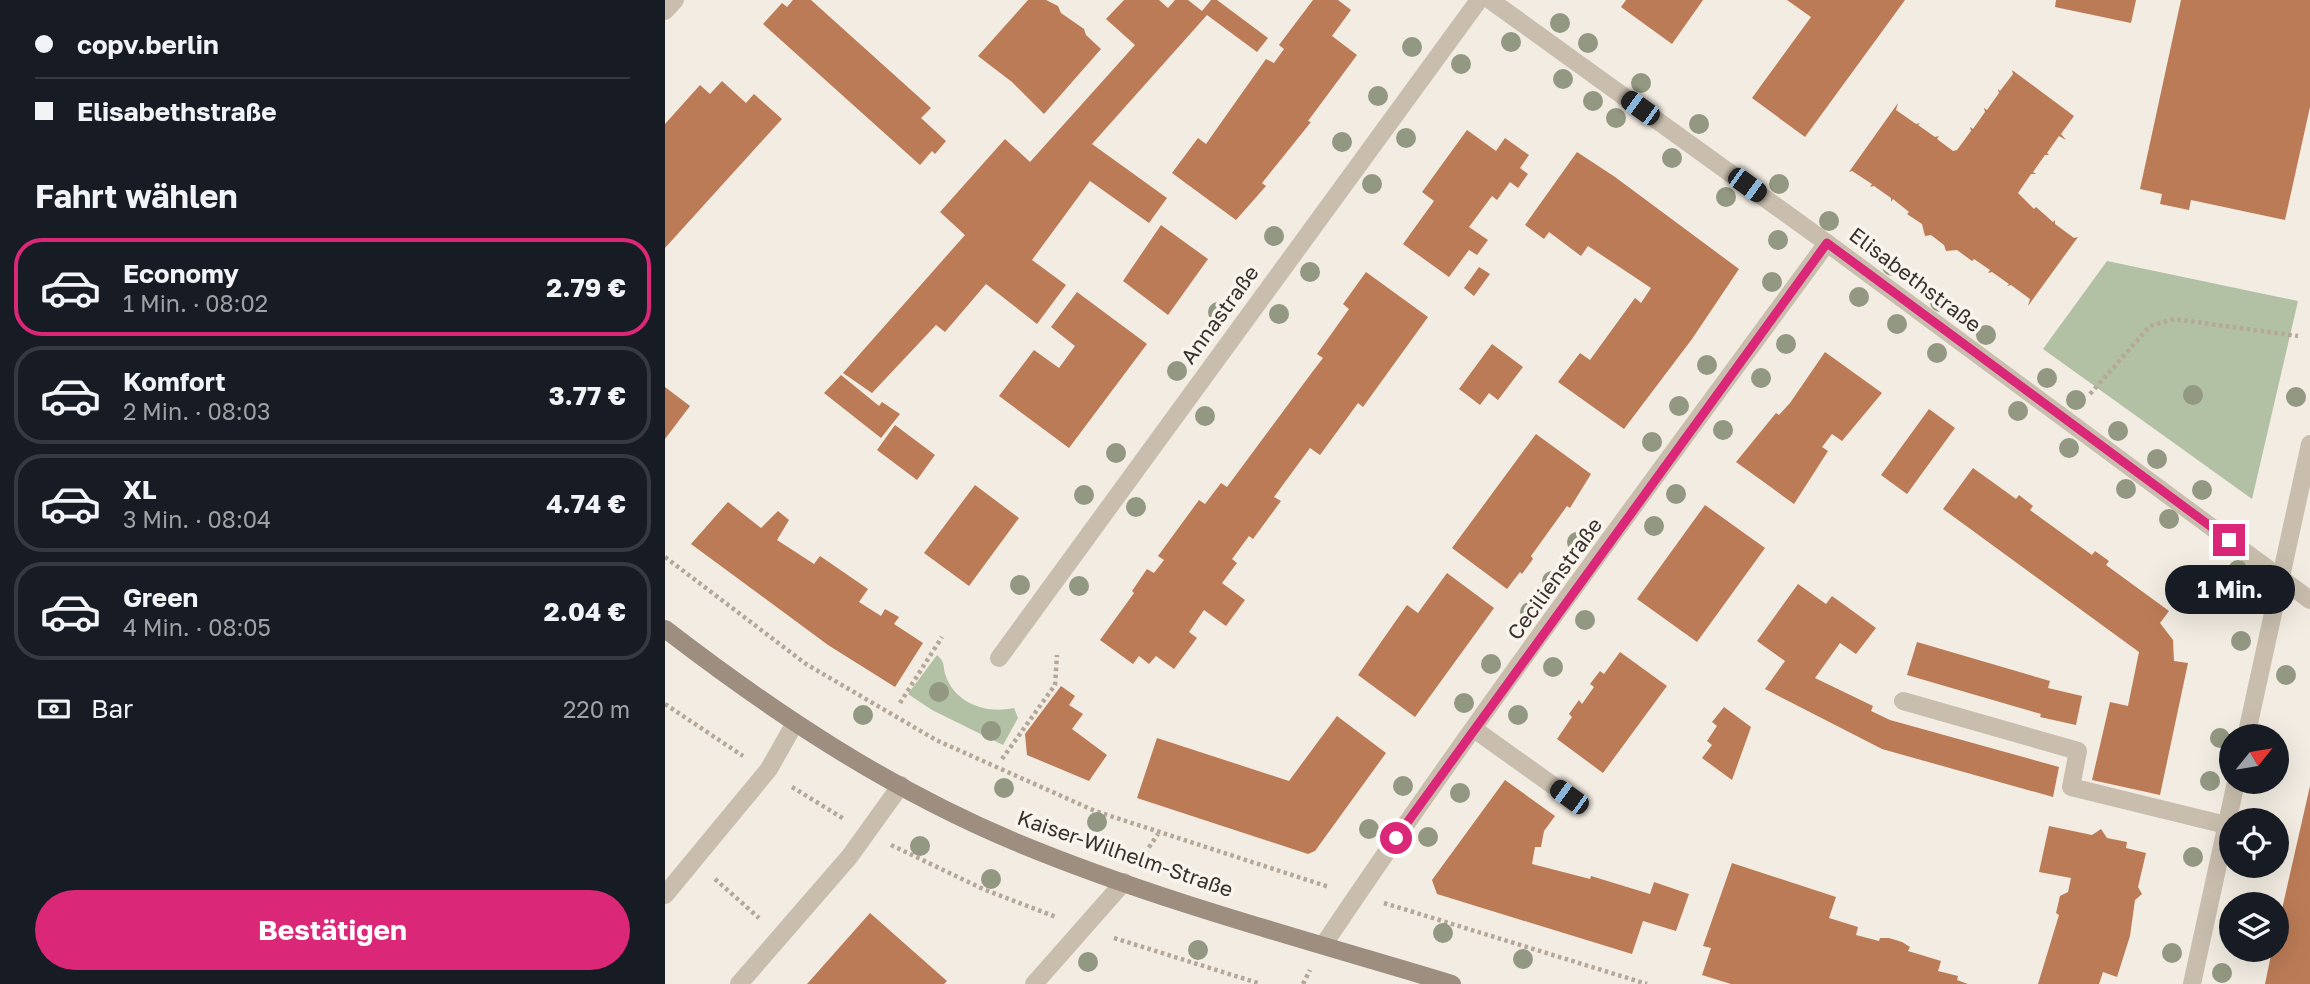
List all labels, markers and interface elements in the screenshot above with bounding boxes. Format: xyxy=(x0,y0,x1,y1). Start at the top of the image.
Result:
text: copv.berlin xyxy=(77,29,219,60)
car xyxy=(1617,87,1664,129)
text: Elisabethstraße xyxy=(77,96,277,127)
car xyxy=(1724,164,1771,206)
text: Fahrt wählen xyxy=(35,177,238,215)
street label: Elisabethstraße xyxy=(1845,221,1987,337)
icon: car xyxy=(39,256,102,319)
text: Economy xyxy=(123,258,239,289)
street label: Annastraße xyxy=(1175,260,1264,369)
text: 2.79 € xyxy=(546,272,626,303)
text: 1 Min. · 08:02 xyxy=(123,289,268,317)
icon: car xyxy=(39,364,102,427)
text: Komfort xyxy=(123,366,226,397)
text: 3.77 € xyxy=(549,380,626,411)
text: 2 Min. · 08:03 xyxy=(123,397,270,425)
icon: car xyxy=(39,472,102,535)
text: XL xyxy=(123,474,157,505)
text: 4.74 € xyxy=(546,488,626,519)
text: 3 Min. · 08:04 xyxy=(123,505,271,533)
street label: Cecilienstraße xyxy=(1501,512,1607,645)
route end xyxy=(2213,524,2245,556)
callout: 1 Min. xyxy=(2164,564,2294,614)
text: 1 Min. xyxy=(2197,575,2263,603)
icon: car xyxy=(39,580,102,643)
text: Green xyxy=(123,582,198,613)
text: 2.04 € xyxy=(544,596,626,627)
text: 4 Min. · 08:05 xyxy=(123,613,271,641)
icon: cash xyxy=(35,690,73,728)
text: Bar xyxy=(91,693,133,724)
text: 220 m xyxy=(563,695,630,723)
north arrow xyxy=(2219,724,2289,794)
map controls xyxy=(2219,724,2289,962)
car xyxy=(1546,776,1593,818)
street label: Kaiser-Wilhelm-Straße xyxy=(1014,804,1237,902)
button: locate xyxy=(2219,808,2289,878)
route start xyxy=(1380,822,1412,854)
button: Bestätigen xyxy=(35,890,630,970)
button: layers xyxy=(2219,892,2289,962)

